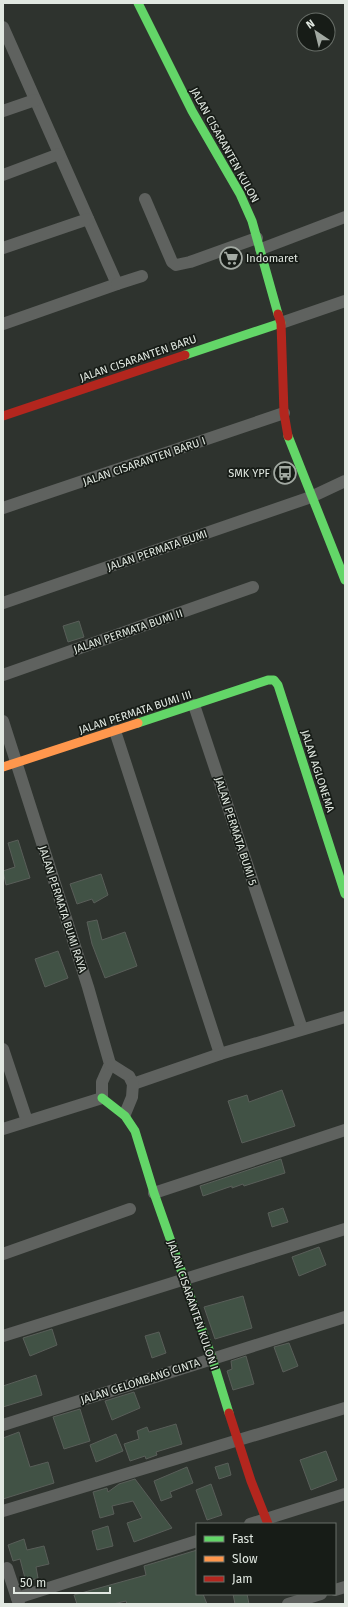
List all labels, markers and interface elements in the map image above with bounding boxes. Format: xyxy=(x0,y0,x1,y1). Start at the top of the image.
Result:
north arrow xyxy=(296,12,336,52)
text: N xyxy=(304,17,317,32)
street label: JALAN CISARANTEN KULON xyxy=(187,85,262,205)
supermarket icon: Indomaret xyxy=(218,245,244,271)
place label: Indomaret xyxy=(246,252,298,265)
street label: JALAN CISARANTEN BARU xyxy=(78,332,198,385)
street label: JALAN CISARANTEN BARU I xyxy=(81,434,207,489)
bus stop icon: SMK YPF xyxy=(272,460,298,486)
place label: SMK YPF xyxy=(228,467,271,480)
street label: JALAN PERMATA BUMI xyxy=(105,527,209,574)
street label: JALAN PERMATA BUMI II xyxy=(72,607,184,656)
street label: JALAN PERMATA BUMI III xyxy=(77,688,193,737)
street label: JALAN AGLONEMA xyxy=(298,728,337,815)
street label: JALAN PERMATA BUMI 5 xyxy=(212,775,259,888)
street label: JALAN PERMATA BUMI RAYA xyxy=(36,844,89,975)
street label: JALAN CISARANTEN KULON I xyxy=(164,1239,221,1372)
street label: JALAN GELOMBANG CINTA xyxy=(79,1356,202,1407)
legend xyxy=(196,1523,336,1595)
text: Fast xyxy=(232,1532,254,1546)
text: Slow xyxy=(232,1552,258,1566)
scale bar xyxy=(14,1569,110,1595)
text: Jam xyxy=(232,1572,252,1586)
text: 50 m xyxy=(20,1576,46,1590)

